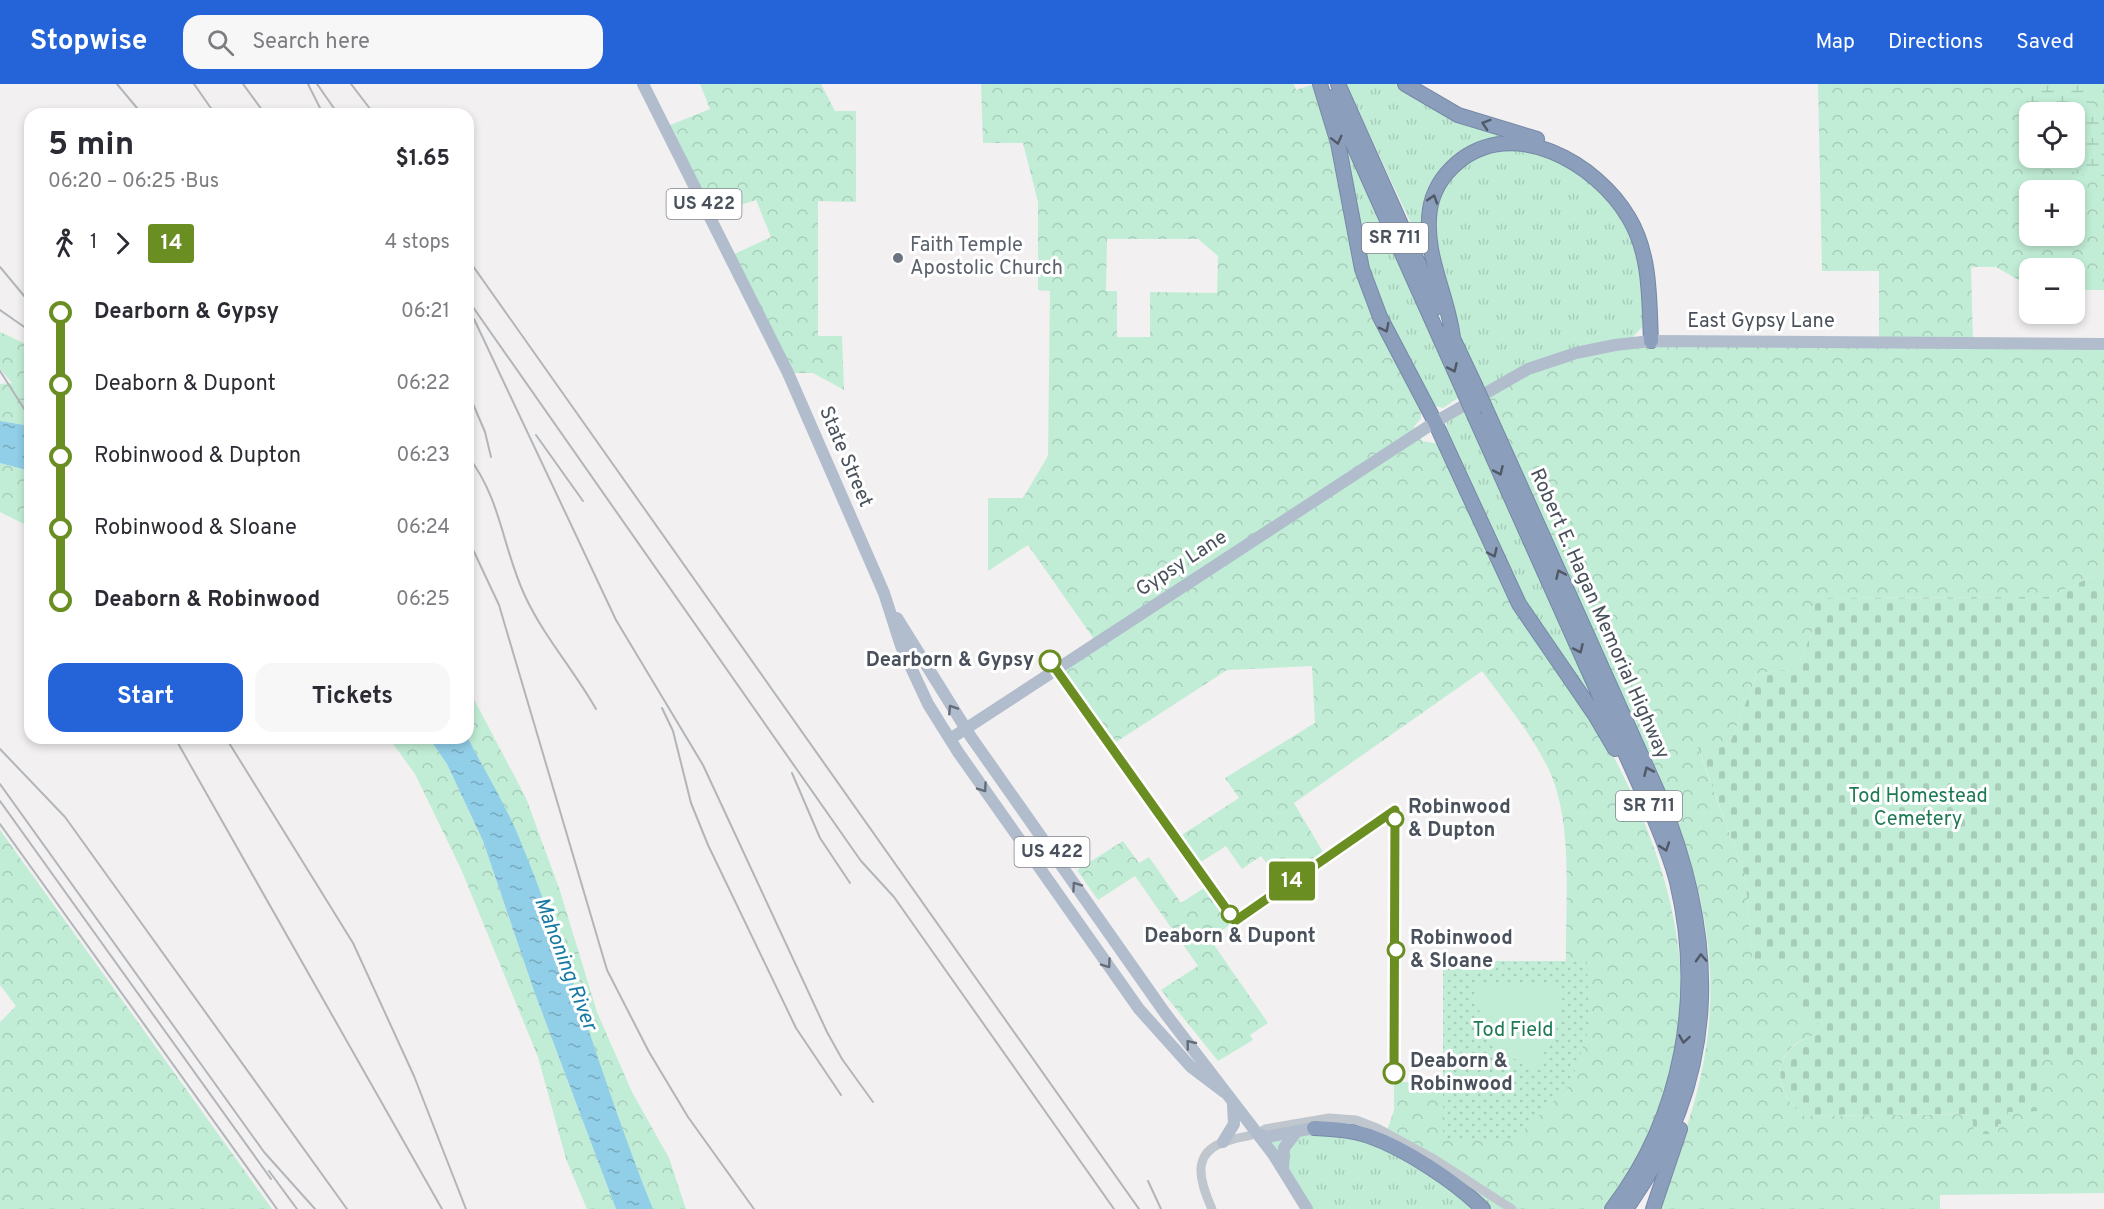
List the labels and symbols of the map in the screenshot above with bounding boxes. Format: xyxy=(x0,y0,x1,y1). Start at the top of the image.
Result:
one-way arrow xyxy=(1481,119,1492,131)
one-way arrow xyxy=(1329,135,1342,145)
road number: US 422 xyxy=(666,189,742,219)
one-way arrow xyxy=(1426,194,1438,205)
road number: SR 711 xyxy=(1362,223,1428,253)
place label: Faith Temple Apostolic Church xyxy=(910,233,1063,282)
marker: Faith Temple Apostolic Church xyxy=(891,251,905,265)
street label: East Gypsy Lane xyxy=(1687,309,1835,335)
one-way arrow xyxy=(1378,321,1389,332)
one-way arrow xyxy=(1445,361,1457,372)
street label: State Street xyxy=(812,403,878,511)
one-way arrow xyxy=(1492,464,1504,475)
street label: Robert E. Hagan Memorial Highway xyxy=(1523,465,1675,763)
street label: Gypsy Lane xyxy=(1131,525,1233,603)
one-way arrow xyxy=(1486,546,1498,557)
one-way arrow xyxy=(1555,570,1567,581)
one-way arrow xyxy=(1572,642,1584,653)
place label: Dearborn & Gypsy xyxy=(866,648,1034,674)
marker: Dearborn & Gypsy xyxy=(1039,650,1061,672)
one-way arrow xyxy=(948,705,960,715)
one-way arrow xyxy=(1644,767,1656,778)
one-way arrow xyxy=(976,781,987,792)
park label: Tod Homestead Cemetery xyxy=(1848,784,1988,833)
road number: SR 711 xyxy=(1616,791,1682,821)
place label: Robinwood & Dupton xyxy=(1408,795,1511,844)
marker: Robinwood & Dupton xyxy=(1386,810,1404,828)
road number: US 422 xyxy=(1014,837,1090,867)
one-way arrow xyxy=(1657,841,1670,852)
line badge: 14 xyxy=(1265,862,1319,900)
one-way arrow xyxy=(1072,882,1083,893)
water label: Mahoning River xyxy=(527,893,604,1036)
marker: Deaborn & Dupont xyxy=(1221,905,1239,923)
place label: Deaborn & Dupont xyxy=(1144,924,1316,950)
place label: Robinwood & Sloane xyxy=(1410,926,1513,975)
marker: Robinwood & Sloane xyxy=(1387,941,1405,959)
one-way arrow xyxy=(1695,953,1708,962)
one-way arrow xyxy=(1100,958,1111,969)
park label: Tod Field xyxy=(1473,1018,1553,1044)
one-way arrow xyxy=(1679,1034,1691,1043)
one-way arrow xyxy=(1186,1040,1197,1051)
place label: Deaborn & Robinwood xyxy=(1410,1049,1513,1098)
marker: Deaborn & Robinwood xyxy=(1383,1062,1405,1084)

